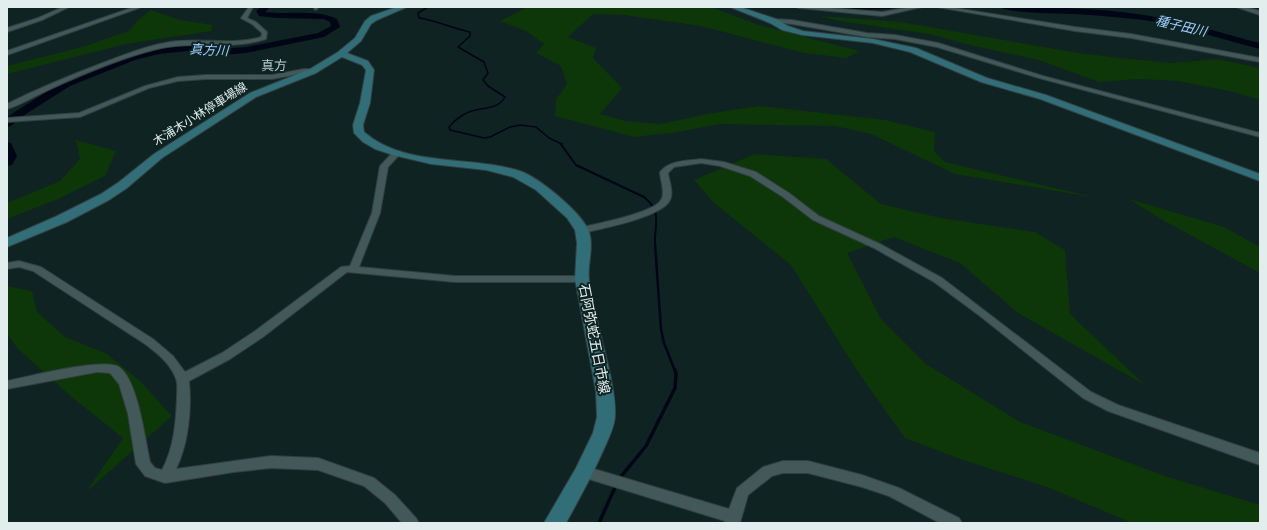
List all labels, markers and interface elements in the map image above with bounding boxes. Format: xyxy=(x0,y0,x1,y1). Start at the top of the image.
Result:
water label: 種子田川 xyxy=(1154,13,1210,40)
water label: 真方川 xyxy=(189,41,231,59)
district label: 真方 xyxy=(261,58,287,73)
street label: 木浦木小林停車場線 xyxy=(150,79,250,149)
street label: 石阿弥蛇五日市線 xyxy=(575,282,613,396)

